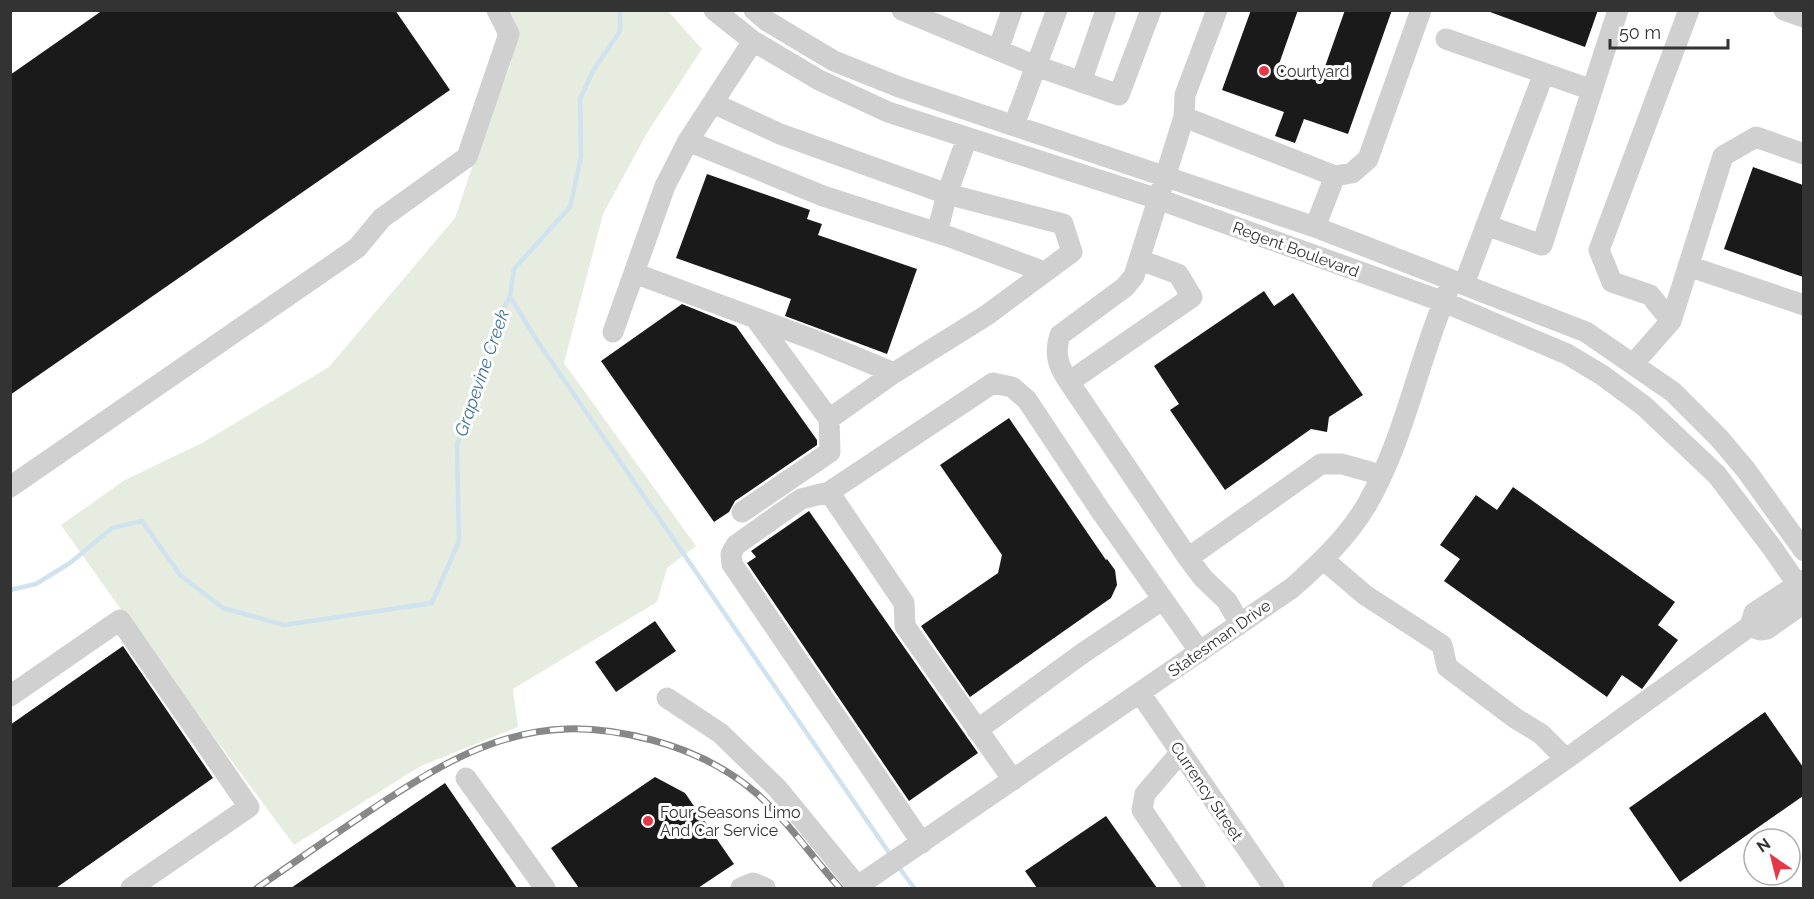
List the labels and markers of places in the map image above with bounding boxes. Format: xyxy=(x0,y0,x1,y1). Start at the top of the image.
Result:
place label: Courtyard xyxy=(1276,62,1350,81)
marker: Courtyard xyxy=(1257,64,1271,78)
place label: Four Seasons Limo And Car Service xyxy=(660,803,801,840)
marker: Four Seasons Limo And Car Service xyxy=(641,814,655,828)

